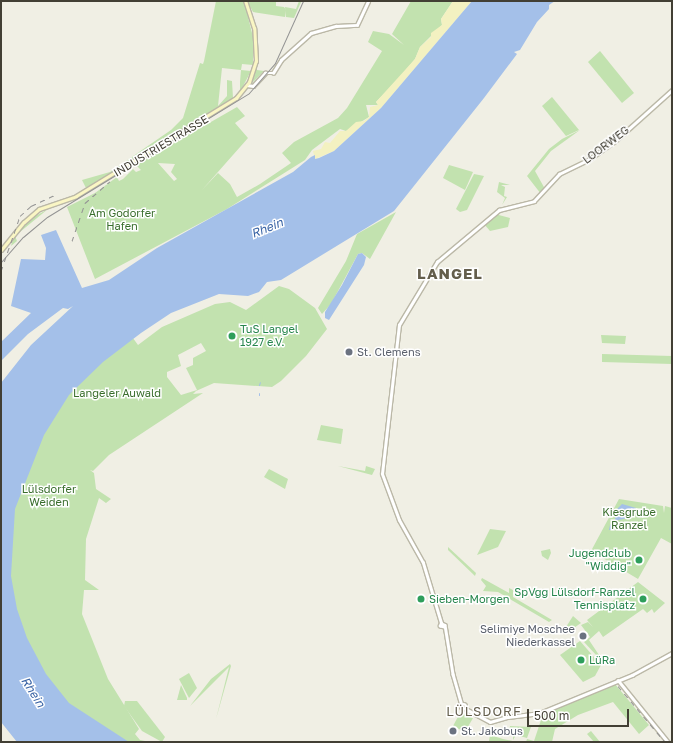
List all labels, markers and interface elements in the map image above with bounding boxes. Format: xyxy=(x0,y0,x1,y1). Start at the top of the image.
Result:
street label: INDUSTRIESTRASSE xyxy=(111,112,211,180)
street label: LOORWEG xyxy=(580,123,632,167)
park label: Am Godorfer Hafen xyxy=(89,207,155,233)
water label: Rhein xyxy=(249,215,285,241)
district label: LANGEL xyxy=(417,265,483,283)
place label: TuS Langel 1927 e.V. xyxy=(240,323,298,349)
marker: TuS Langel 1927 e.V. xyxy=(227,331,237,341)
place label: St. Clemens xyxy=(357,345,421,359)
marker: St. Clemens xyxy=(344,347,354,357)
park label: Langeler Auwald xyxy=(73,386,161,400)
park label: Lülsdorfer Weiden xyxy=(22,483,76,509)
park label: Kiesgrube Ranzel xyxy=(602,506,656,532)
place label: Jugendclub "Widdig" xyxy=(569,547,631,573)
marker: Jugendclub "Widdig" xyxy=(634,555,644,565)
place label: SpVgg Lülsdorf-Ranzel Tennisplatz xyxy=(514,586,635,612)
place label: Sieben-Morgen xyxy=(429,592,510,606)
marker: Sieben-Morgen xyxy=(416,594,426,604)
marker: SpVgg Lülsdorf-Ranzel Tennisplatz xyxy=(638,594,648,604)
place label: Selimiye Moschee Niederkassel xyxy=(480,623,575,649)
marker: Selimiye Moschee Niederkassel xyxy=(578,631,588,641)
place label: LüRa xyxy=(589,653,615,667)
marker: LüRa xyxy=(576,655,586,665)
water label: Rhein xyxy=(18,674,48,710)
scale bar xyxy=(529,701,631,727)
district label: LÜLSDORF xyxy=(446,703,522,719)
text: 500 m xyxy=(534,708,569,723)
place label: St. Jakobus xyxy=(461,724,523,738)
marker: St. Jakobus xyxy=(448,726,458,736)

